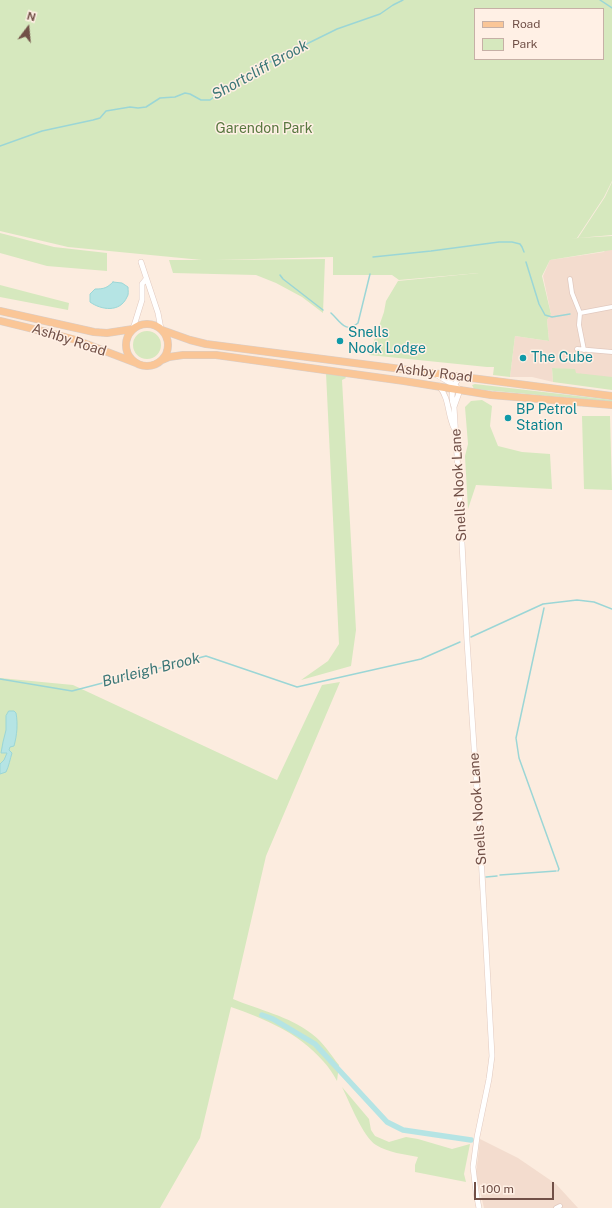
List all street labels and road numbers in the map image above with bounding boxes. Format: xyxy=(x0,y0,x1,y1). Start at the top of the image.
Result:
street label: Ashby Road xyxy=(30,320,108,360)
street label: Ashby Road xyxy=(395,360,473,386)
street label: Snells Nook Lane xyxy=(448,428,470,542)
street label: Snells Nook Lane xyxy=(466,752,490,866)

